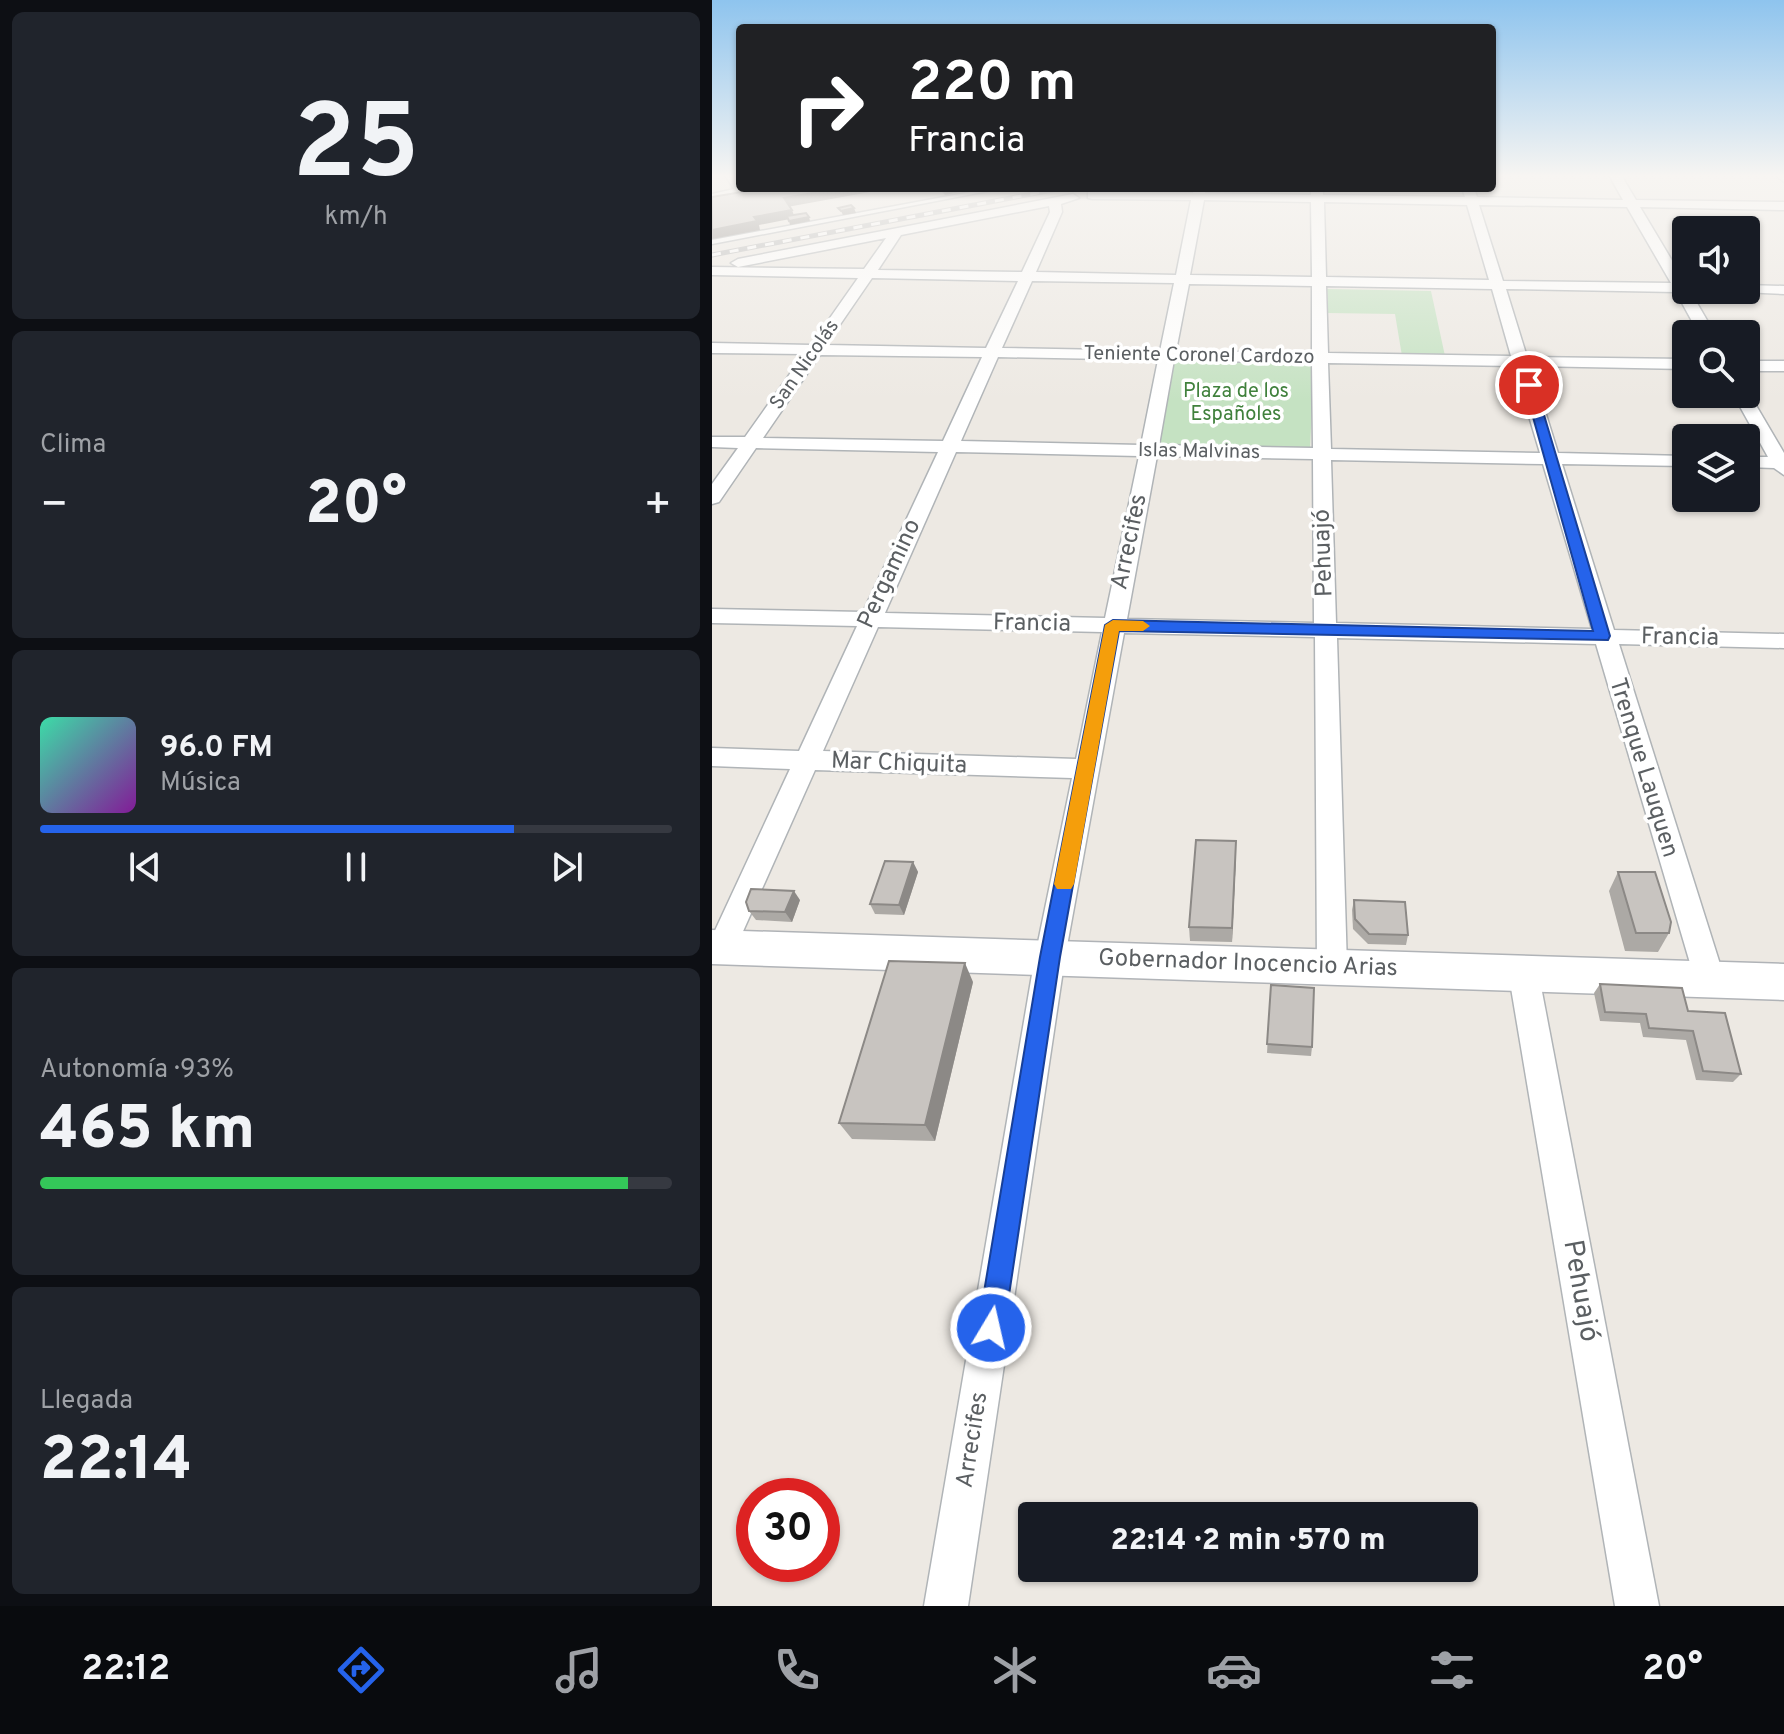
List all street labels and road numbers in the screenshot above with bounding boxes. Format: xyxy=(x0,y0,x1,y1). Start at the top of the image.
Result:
street label: San Nicolás xyxy=(764,315,846,415)
street label: Teniente Coronel Cardozo xyxy=(1083,341,1315,371)
street label: Islas Malvinas xyxy=(1138,438,1260,466)
street label: Arrecifes xyxy=(1105,491,1155,593)
street label: Pehuajó xyxy=(1307,508,1341,598)
street label: Pergamino xyxy=(852,514,928,634)
street label: Francia xyxy=(993,608,1071,640)
street label: Francia xyxy=(1641,622,1719,654)
street label: Trenque Lauquen xyxy=(1601,675,1685,861)
street label: Mar Chiquita xyxy=(830,747,968,781)
street label: Gobernador Inocencio Arias xyxy=(1098,944,1398,984)
street label: Pehuajó xyxy=(1553,1237,1607,1345)
street label: Arrecifes xyxy=(951,1390,995,1490)

